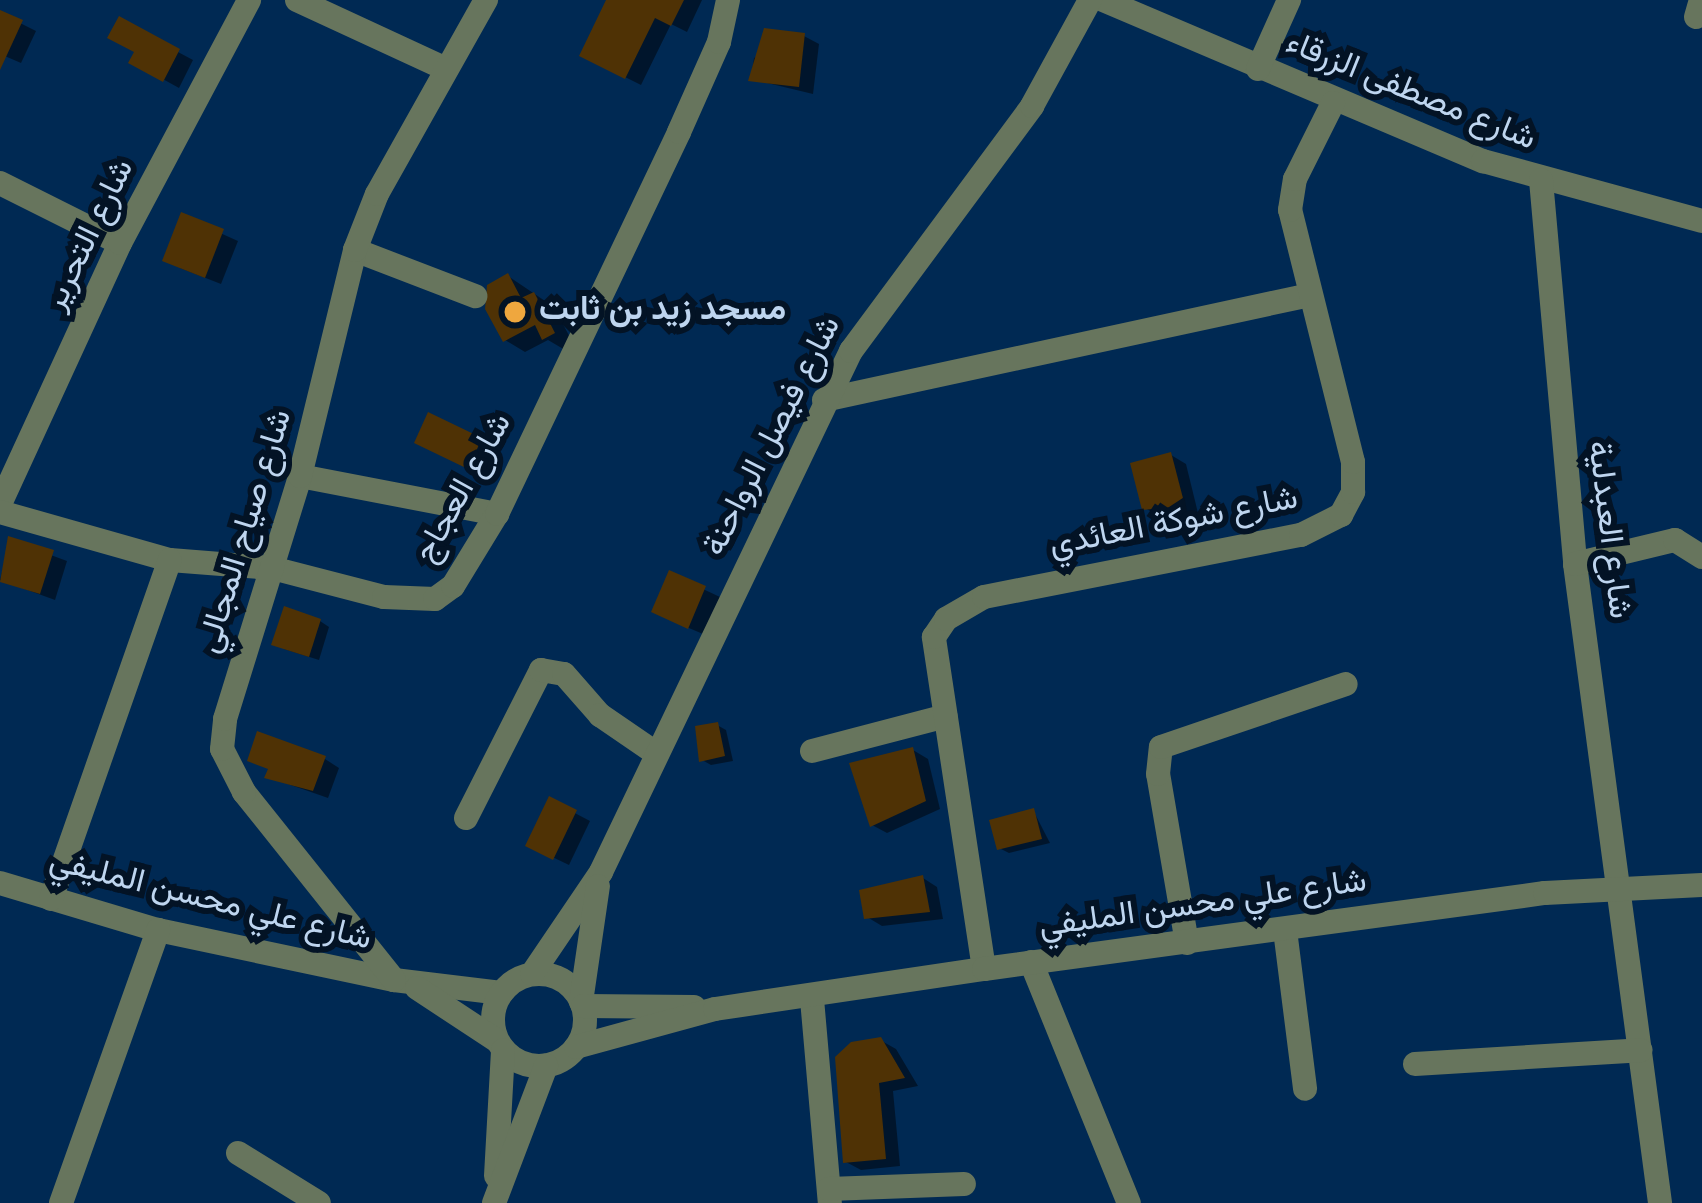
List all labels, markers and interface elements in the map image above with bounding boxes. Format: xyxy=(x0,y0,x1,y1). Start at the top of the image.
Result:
street label: شارع مصطفى الزرقاء xyxy=(1279,25,1541,161)
street label: شارع التحرير xyxy=(37,154,145,318)
place label: مسجد زيد بن ثابت xyxy=(539,292,786,332)
marker: مسجد زيد بن ثابت xyxy=(502,299,528,325)
street label: شارع فيصل الرواحنة xyxy=(696,311,852,563)
street label: شارع صياح المجالي xyxy=(191,405,303,659)
street label: شارع العجاج xyxy=(408,407,522,571)
street label: شارع العبدلية xyxy=(1576,439,1638,621)
street label: شارع شوكة العائدي xyxy=(1046,481,1302,567)
street label: شارع علي محسن المليفي xyxy=(45,843,375,961)
street label: شارع علي محسن المليفي xyxy=(1037,863,1369,949)

